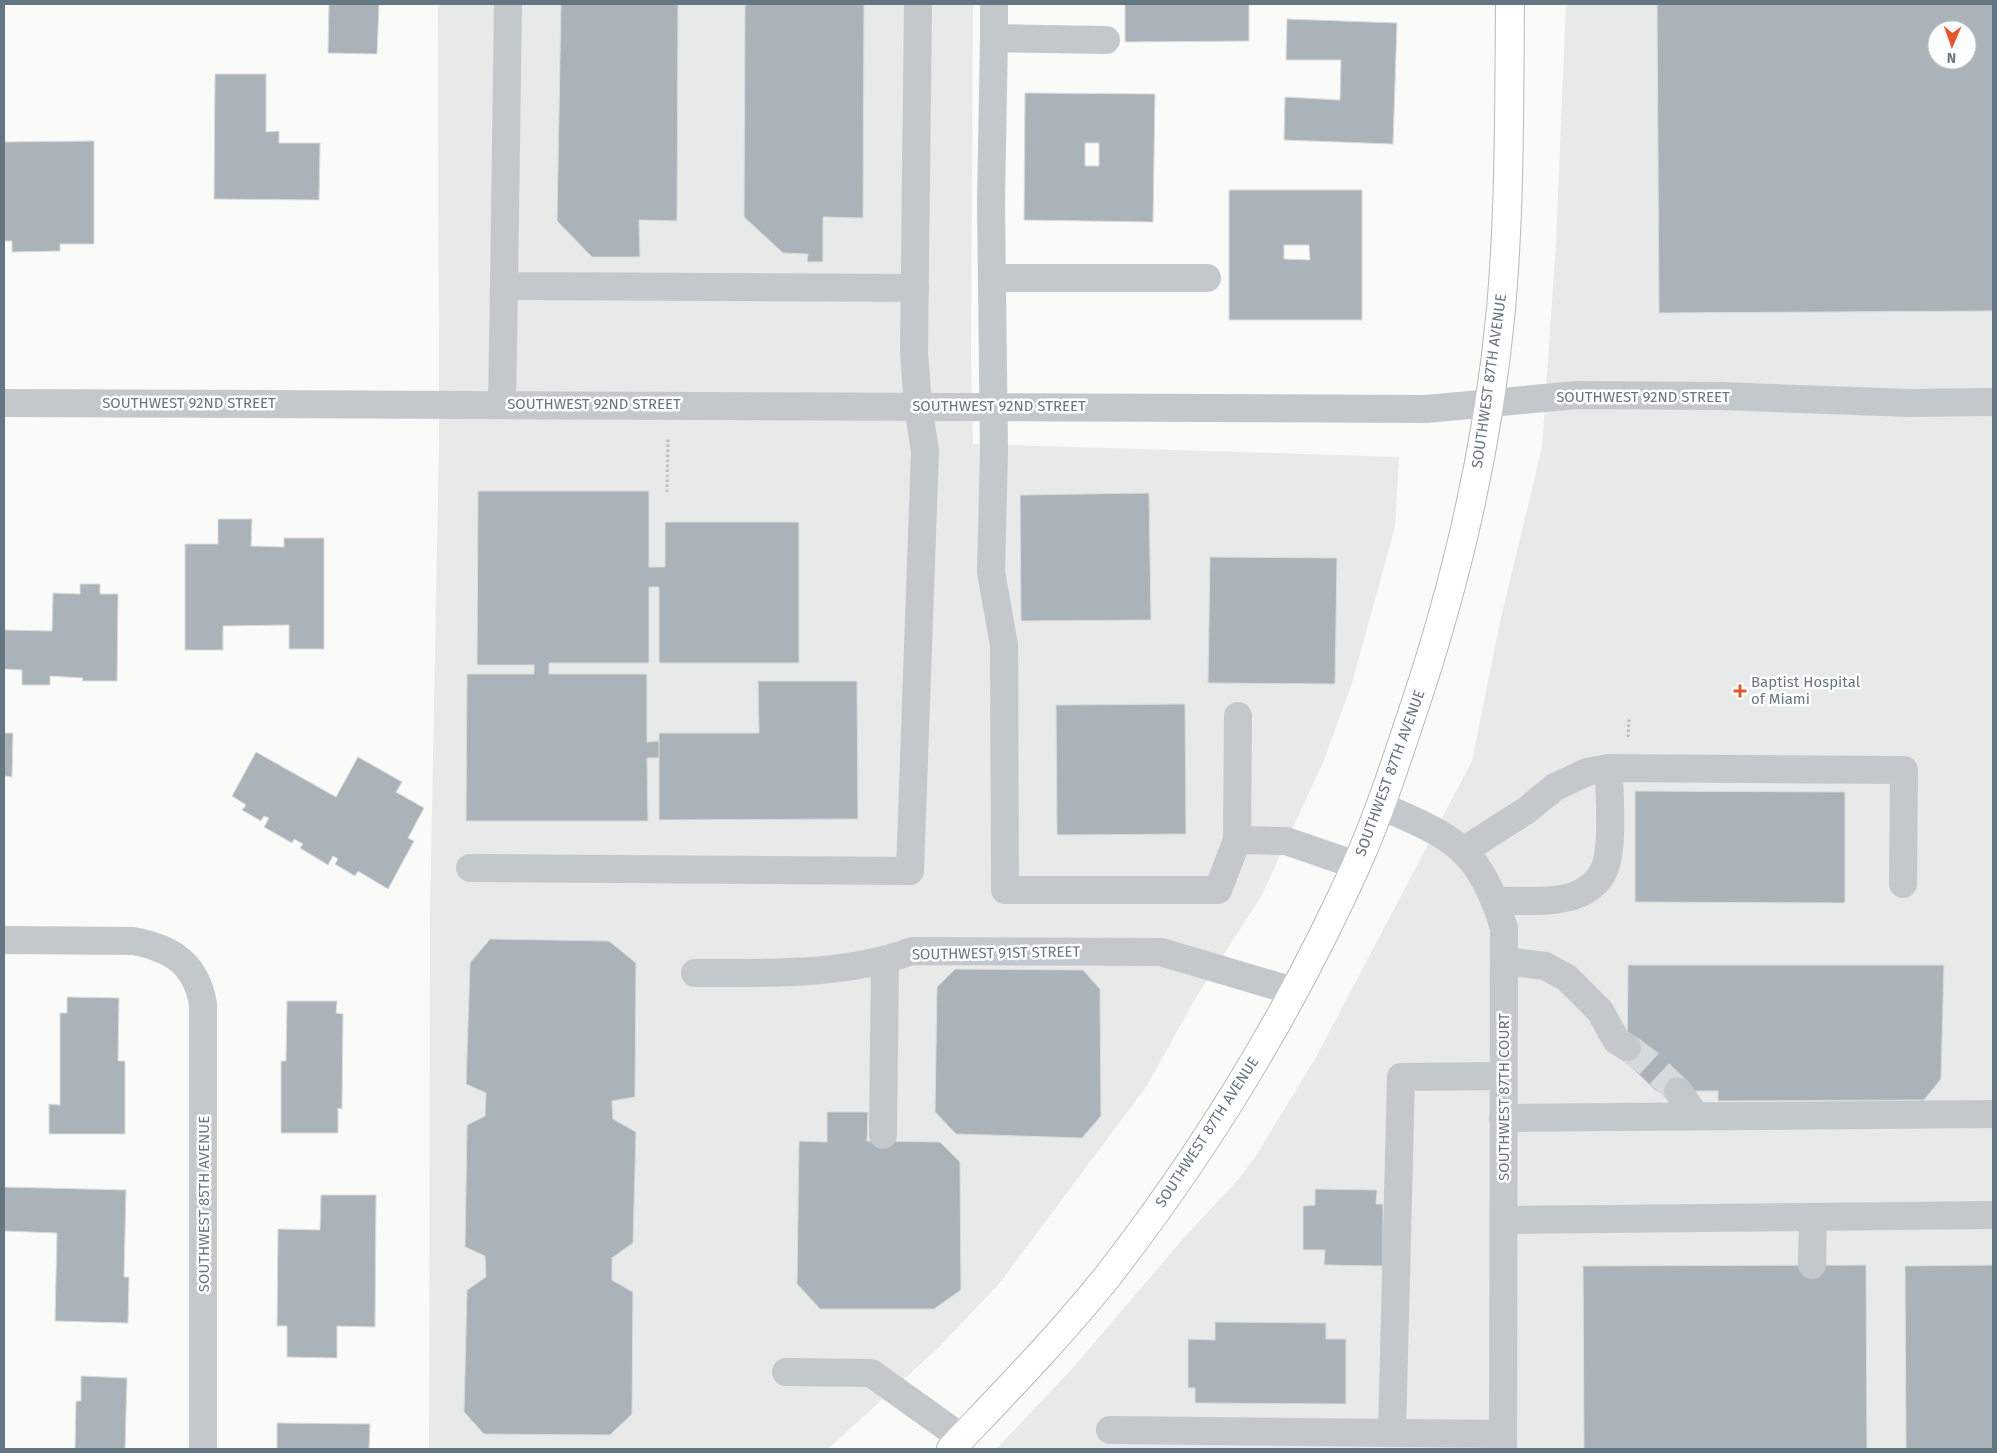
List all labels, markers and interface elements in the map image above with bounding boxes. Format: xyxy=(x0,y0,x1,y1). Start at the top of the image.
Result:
north arrow xyxy=(1927,20,1977,70)
text: N xyxy=(1947,49,1957,66)
street label: SOUTHWEST 87TH AVENUE xyxy=(1468,293,1510,469)
street label: SOUTHWEST 92ND STREET xyxy=(1556,388,1730,406)
street label: SOUTHWEST 92ND STREET xyxy=(102,394,276,412)
street label: SOUTHWEST 92ND STREET xyxy=(507,395,681,413)
street label: SOUTHWEST 92ND STREET xyxy=(912,397,1086,415)
place label: Baptist Hospital of Miami xyxy=(1751,673,1861,708)
marker: Baptist Hospital of Miami xyxy=(1733,684,1747,698)
street label: SOUTHWEST 87TH AVENUE xyxy=(1351,687,1429,859)
street label: SOUTHWEST 91ST STREET xyxy=(912,943,1081,963)
street label: SOUTHWEST 87TH COURT xyxy=(1495,1013,1513,1181)
street label: SOUTHWEST 87TH AVENUE xyxy=(1152,1053,1262,1211)
street label: SOUTHWEST 85TH AVENUE xyxy=(195,1116,213,1292)

